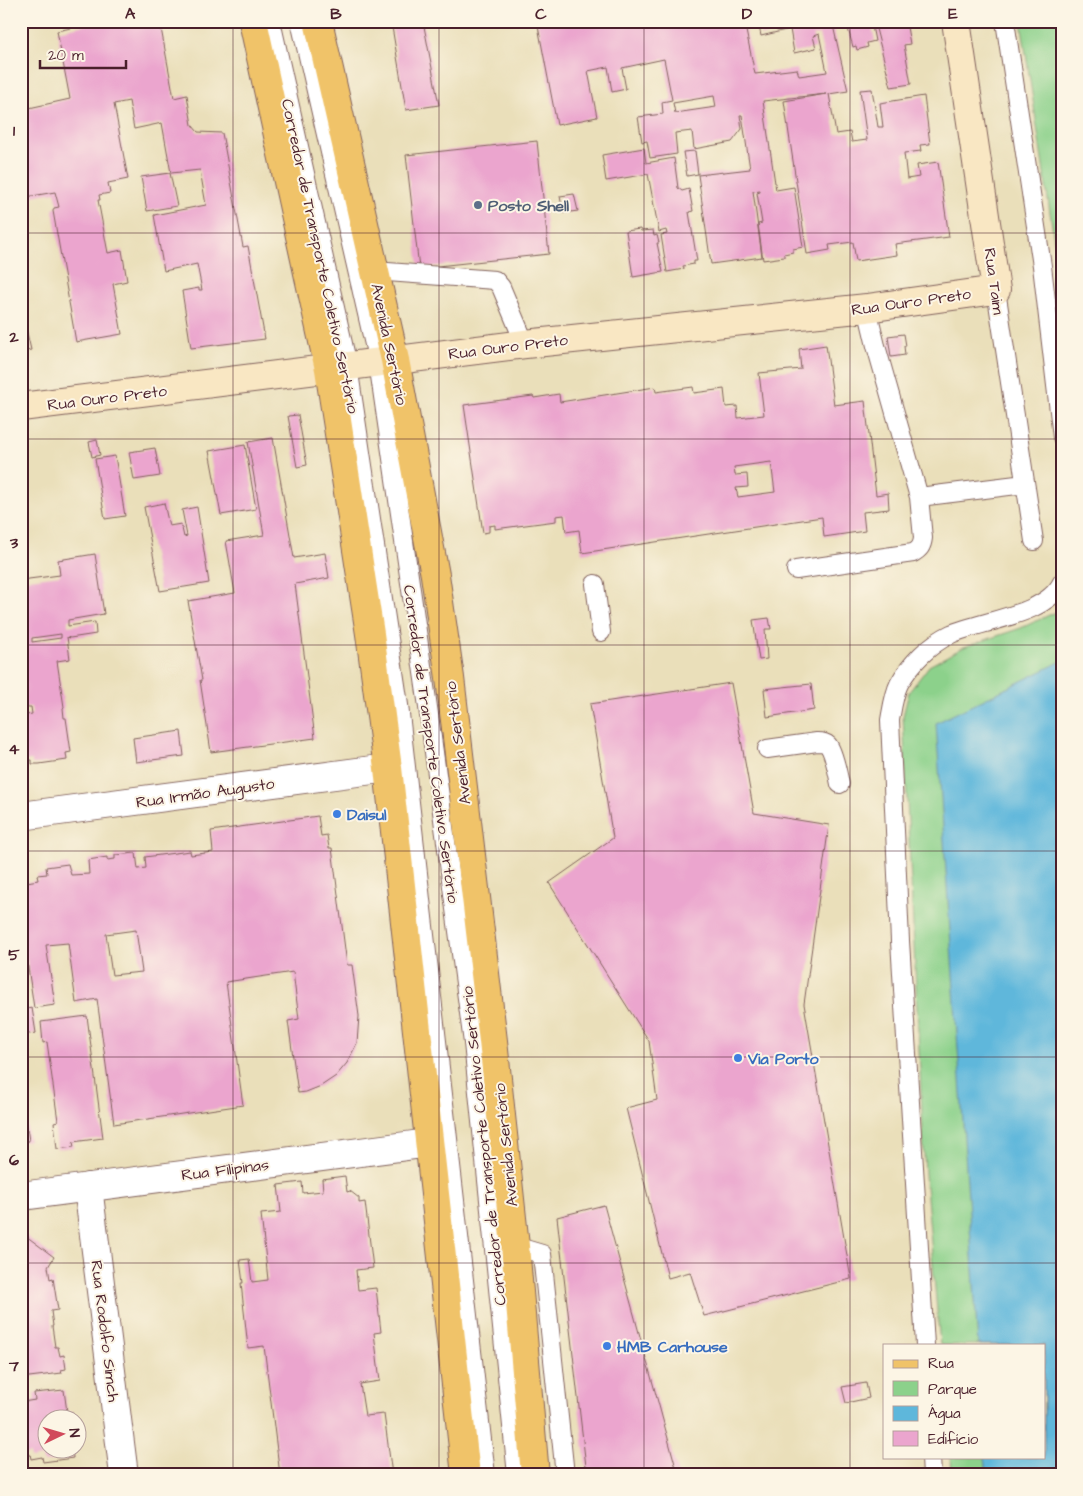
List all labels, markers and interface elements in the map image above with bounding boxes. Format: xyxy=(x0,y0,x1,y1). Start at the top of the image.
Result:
text: A xyxy=(125,3,136,25)
text: B xyxy=(330,3,342,25)
text: C xyxy=(535,3,547,25)
text: D xyxy=(742,3,753,25)
text: E xyxy=(948,3,958,25)
scale bar xyxy=(40,38,126,70)
text: 20 m xyxy=(48,45,84,66)
street label: Corredor de Transporte Coletivo Sertório xyxy=(276,97,364,416)
text: 1 xyxy=(13,120,16,142)
place label: Posto Shell xyxy=(488,195,569,217)
marker: Posto Shell xyxy=(472,199,484,211)
street label: Rua Taim xyxy=(978,246,1010,316)
street label: Avenida Sertório xyxy=(365,281,413,407)
street label: Rua Ouro Preto xyxy=(850,283,972,321)
text: 2 xyxy=(8,326,19,348)
street label: Rua Ouro Preto xyxy=(447,329,569,365)
street label: Rua Ouro Preto xyxy=(46,380,168,416)
text: 3 xyxy=(9,532,19,554)
street label: Corredor de Transporte Coletivo Sertório xyxy=(398,584,464,905)
street label: Avenida Sertório xyxy=(440,680,476,806)
text: 4 xyxy=(9,738,20,760)
street label: Rua Irmão Augusto xyxy=(134,772,276,815)
place label: Daisul xyxy=(347,804,387,826)
marker: Daisul xyxy=(331,808,343,820)
text: 5 xyxy=(8,944,20,966)
street label: Corredor de Transporte Coletivo Sertório xyxy=(456,985,512,1307)
place label: Via Porto xyxy=(747,1048,820,1070)
marker: Via Porto xyxy=(732,1052,744,1064)
street label: Avenida Sertório xyxy=(489,1082,523,1208)
text: 6 xyxy=(9,1149,19,1171)
street label: Rua Filipinas xyxy=(180,1154,270,1186)
street label: Rua Rodolfo Simch xyxy=(85,1259,125,1403)
place label: HMB Carhouse xyxy=(617,1336,728,1358)
marker: HMB Carhouse xyxy=(601,1340,613,1352)
legend xyxy=(883,1344,1046,1458)
text: Rua xyxy=(928,1353,954,1374)
text: 7 xyxy=(8,1355,19,1377)
text: Parque xyxy=(928,1379,977,1400)
text: Água xyxy=(928,1403,961,1425)
north arrow xyxy=(38,1408,88,1458)
text: N xyxy=(64,1428,84,1438)
text: Edifício xyxy=(928,1429,979,1450)

